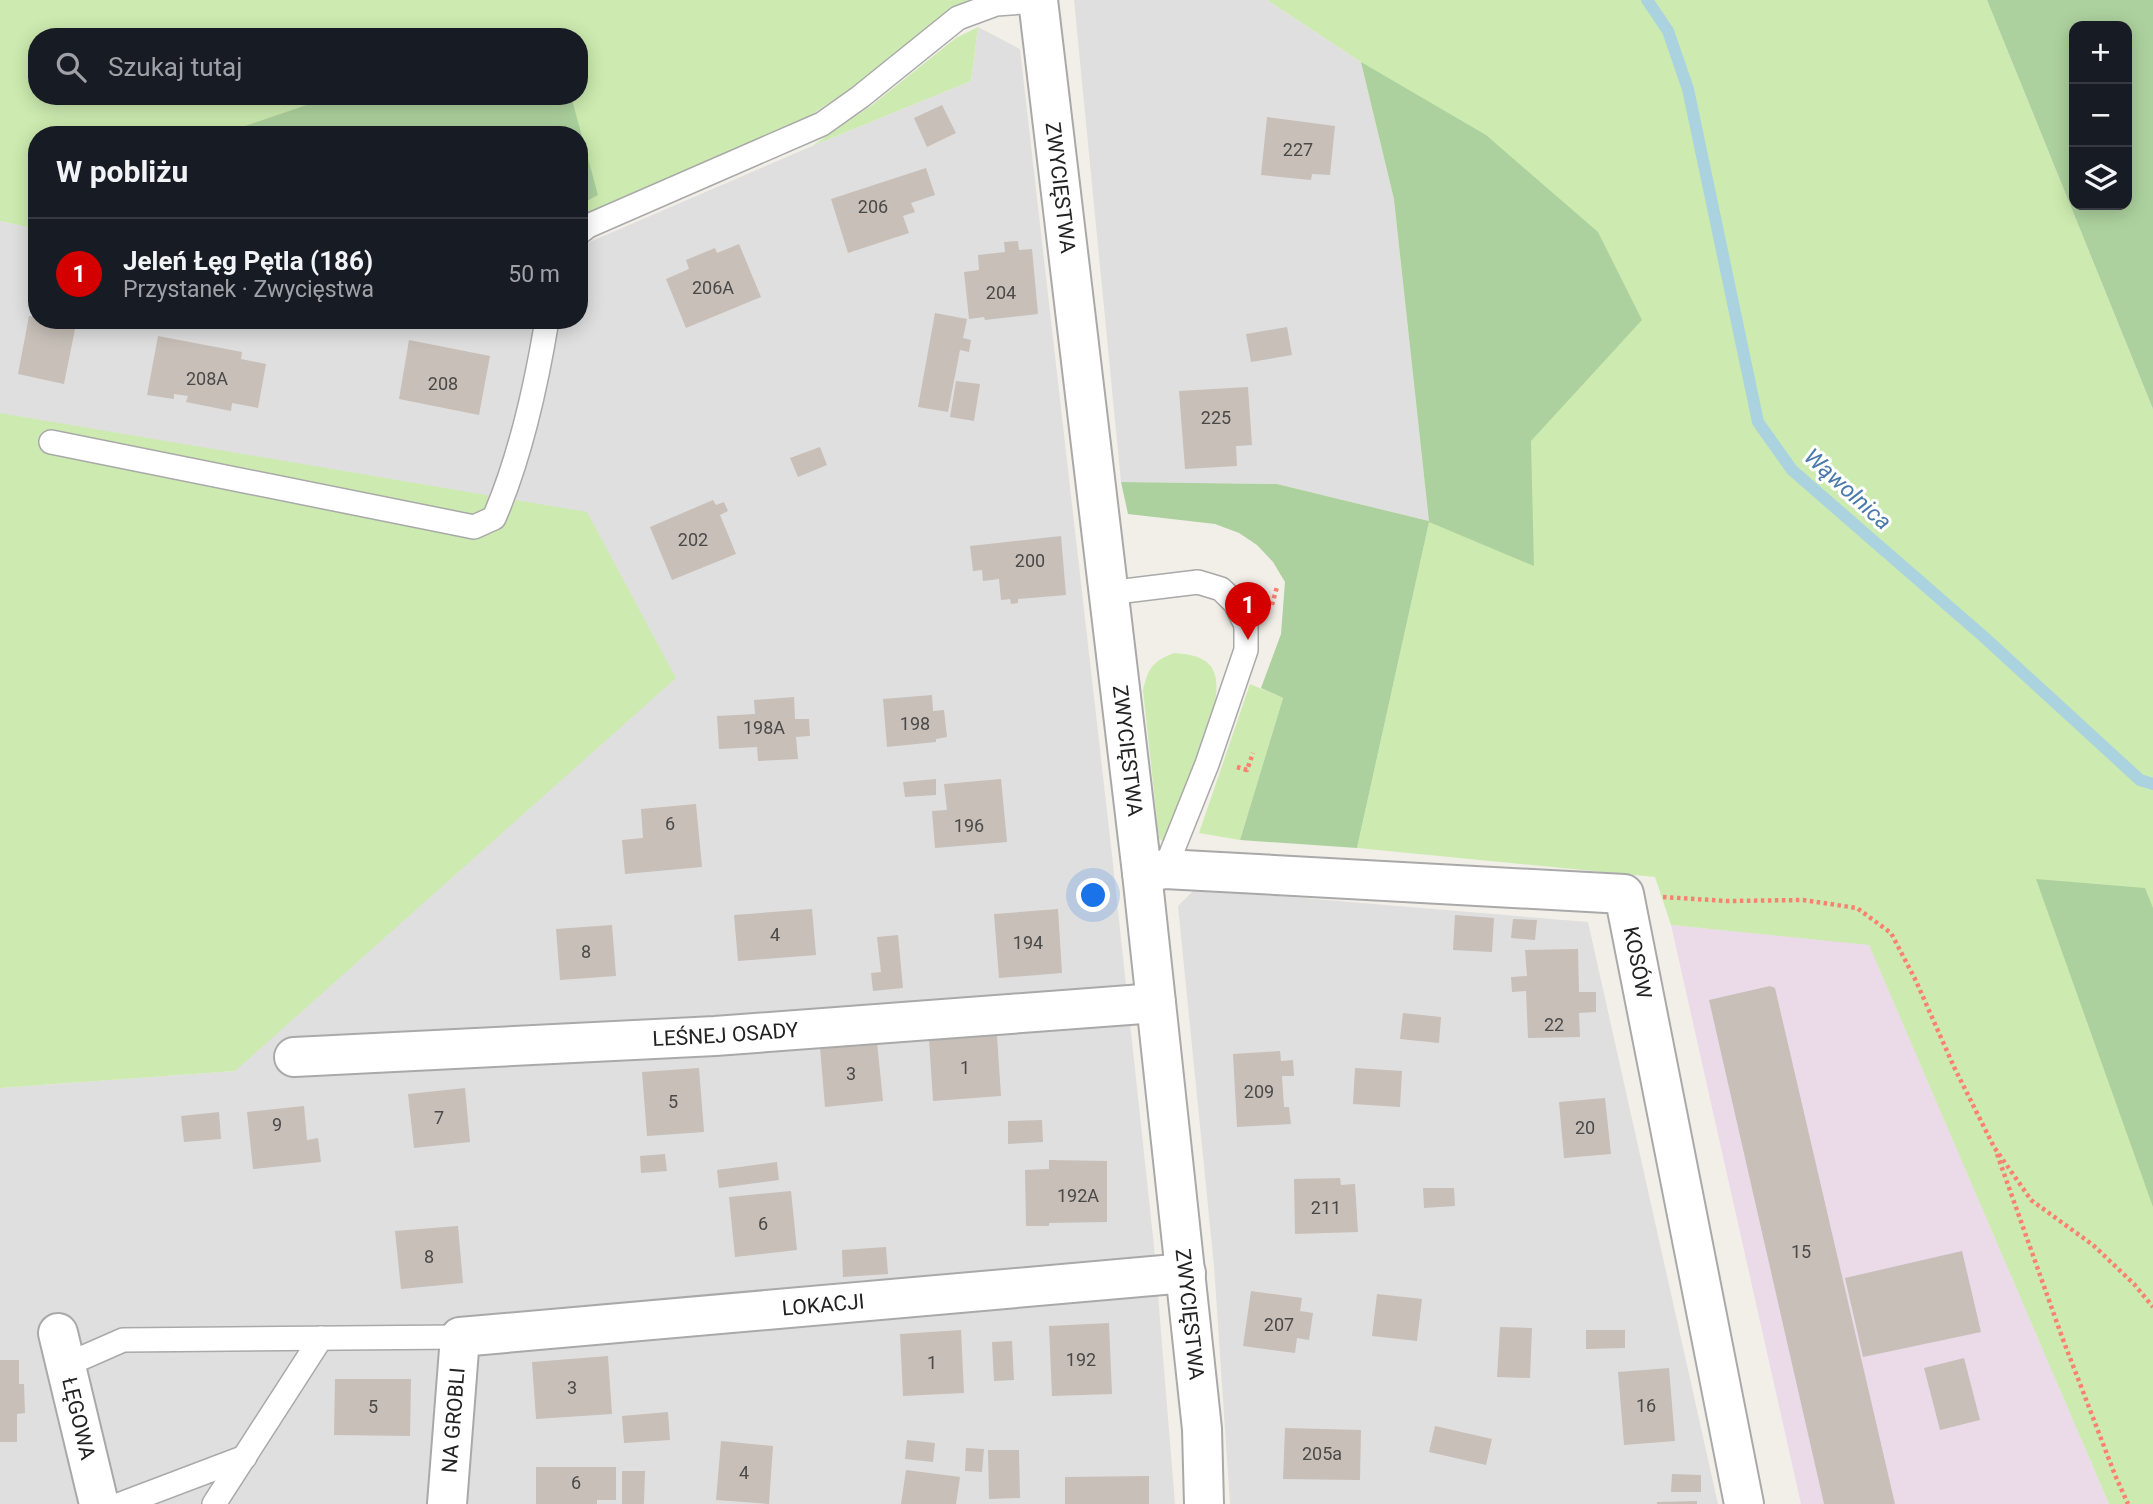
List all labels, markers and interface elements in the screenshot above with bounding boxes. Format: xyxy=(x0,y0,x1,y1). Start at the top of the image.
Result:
map controls xyxy=(2069,21,2132,210)
button: + xyxy=(2069,21,2132,84)
search box xyxy=(28,28,588,105)
icon: search xyxy=(52,48,90,86)
text: Szukaj tutaj xyxy=(108,52,242,82)
button: − xyxy=(2069,84,2132,147)
street label: ZWYCIĘSTWA xyxy=(1041,121,1080,255)
house number: 227 xyxy=(1283,139,1313,160)
button: layers xyxy=(2069,147,2132,210)
text: W pobliżu xyxy=(56,154,188,189)
house number: 206 xyxy=(858,196,888,217)
text: Jeleń Łęg Pętla (186) xyxy=(123,246,373,276)
text: 1 xyxy=(72,261,86,288)
text: 50 m xyxy=(508,261,560,288)
text: Przystanek · Zwycięstwa xyxy=(123,276,374,303)
house number: 206A xyxy=(692,277,734,298)
house number: 204 xyxy=(986,282,1016,303)
house number: 208A xyxy=(186,368,228,389)
house number: 208 xyxy=(428,373,458,394)
house number: 225 xyxy=(1201,407,1231,428)
water label: Wąwolnica xyxy=(1798,443,1897,536)
house number: 202 xyxy=(678,529,708,550)
house number: 200 xyxy=(1015,550,1045,571)
pin: 1 xyxy=(1225,582,1271,640)
street label: ZWYCIĘSTWA xyxy=(1108,684,1147,818)
house number: 198 xyxy=(900,713,930,734)
house number: 198A xyxy=(743,717,785,738)
house number: 6 xyxy=(665,813,675,834)
house number: 196 xyxy=(954,815,984,836)
your location xyxy=(1076,878,1110,912)
house number: 4 xyxy=(770,924,780,945)
street label: KOSÓW xyxy=(1619,925,1656,1001)
house number: 194 xyxy=(1013,932,1043,953)
house number: 8 xyxy=(581,941,591,962)
house number: 22 xyxy=(1544,1014,1564,1035)
street label: LEŚNEJ OSADY xyxy=(652,1018,800,1051)
house number: 1 xyxy=(960,1057,970,1078)
house number: 3 xyxy=(846,1063,856,1084)
house number: 209 xyxy=(1244,1081,1274,1102)
house number: 5 xyxy=(668,1091,678,1112)
house number: 7 xyxy=(434,1107,444,1128)
house number: 9 xyxy=(272,1114,282,1135)
house number: 20 xyxy=(1575,1117,1595,1138)
house number: 192A xyxy=(1057,1185,1099,1206)
house number: 211 xyxy=(1311,1197,1341,1218)
house number: 6 xyxy=(758,1213,768,1234)
house number: 15 xyxy=(1791,1241,1811,1262)
house number: 8 xyxy=(424,1246,434,1267)
street label: ZWYCIĘSTWA xyxy=(1171,1247,1209,1381)
street label: LOKACJI xyxy=(781,1289,865,1321)
house number: 207 xyxy=(1264,1314,1294,1335)
house number: 192 xyxy=(1066,1349,1096,1370)
house number: 1 xyxy=(927,1352,937,1373)
street label: NA GROBLI xyxy=(437,1367,470,1474)
street label: ŁĘGOWA xyxy=(57,1375,100,1462)
house number: 3 xyxy=(567,1377,577,1398)
house number: 16 xyxy=(1636,1395,1656,1416)
house number: 5 xyxy=(368,1396,378,1417)
house number: 205a xyxy=(1302,1443,1342,1464)
house number: 4 xyxy=(739,1462,749,1483)
house number: 6 xyxy=(571,1472,581,1493)

